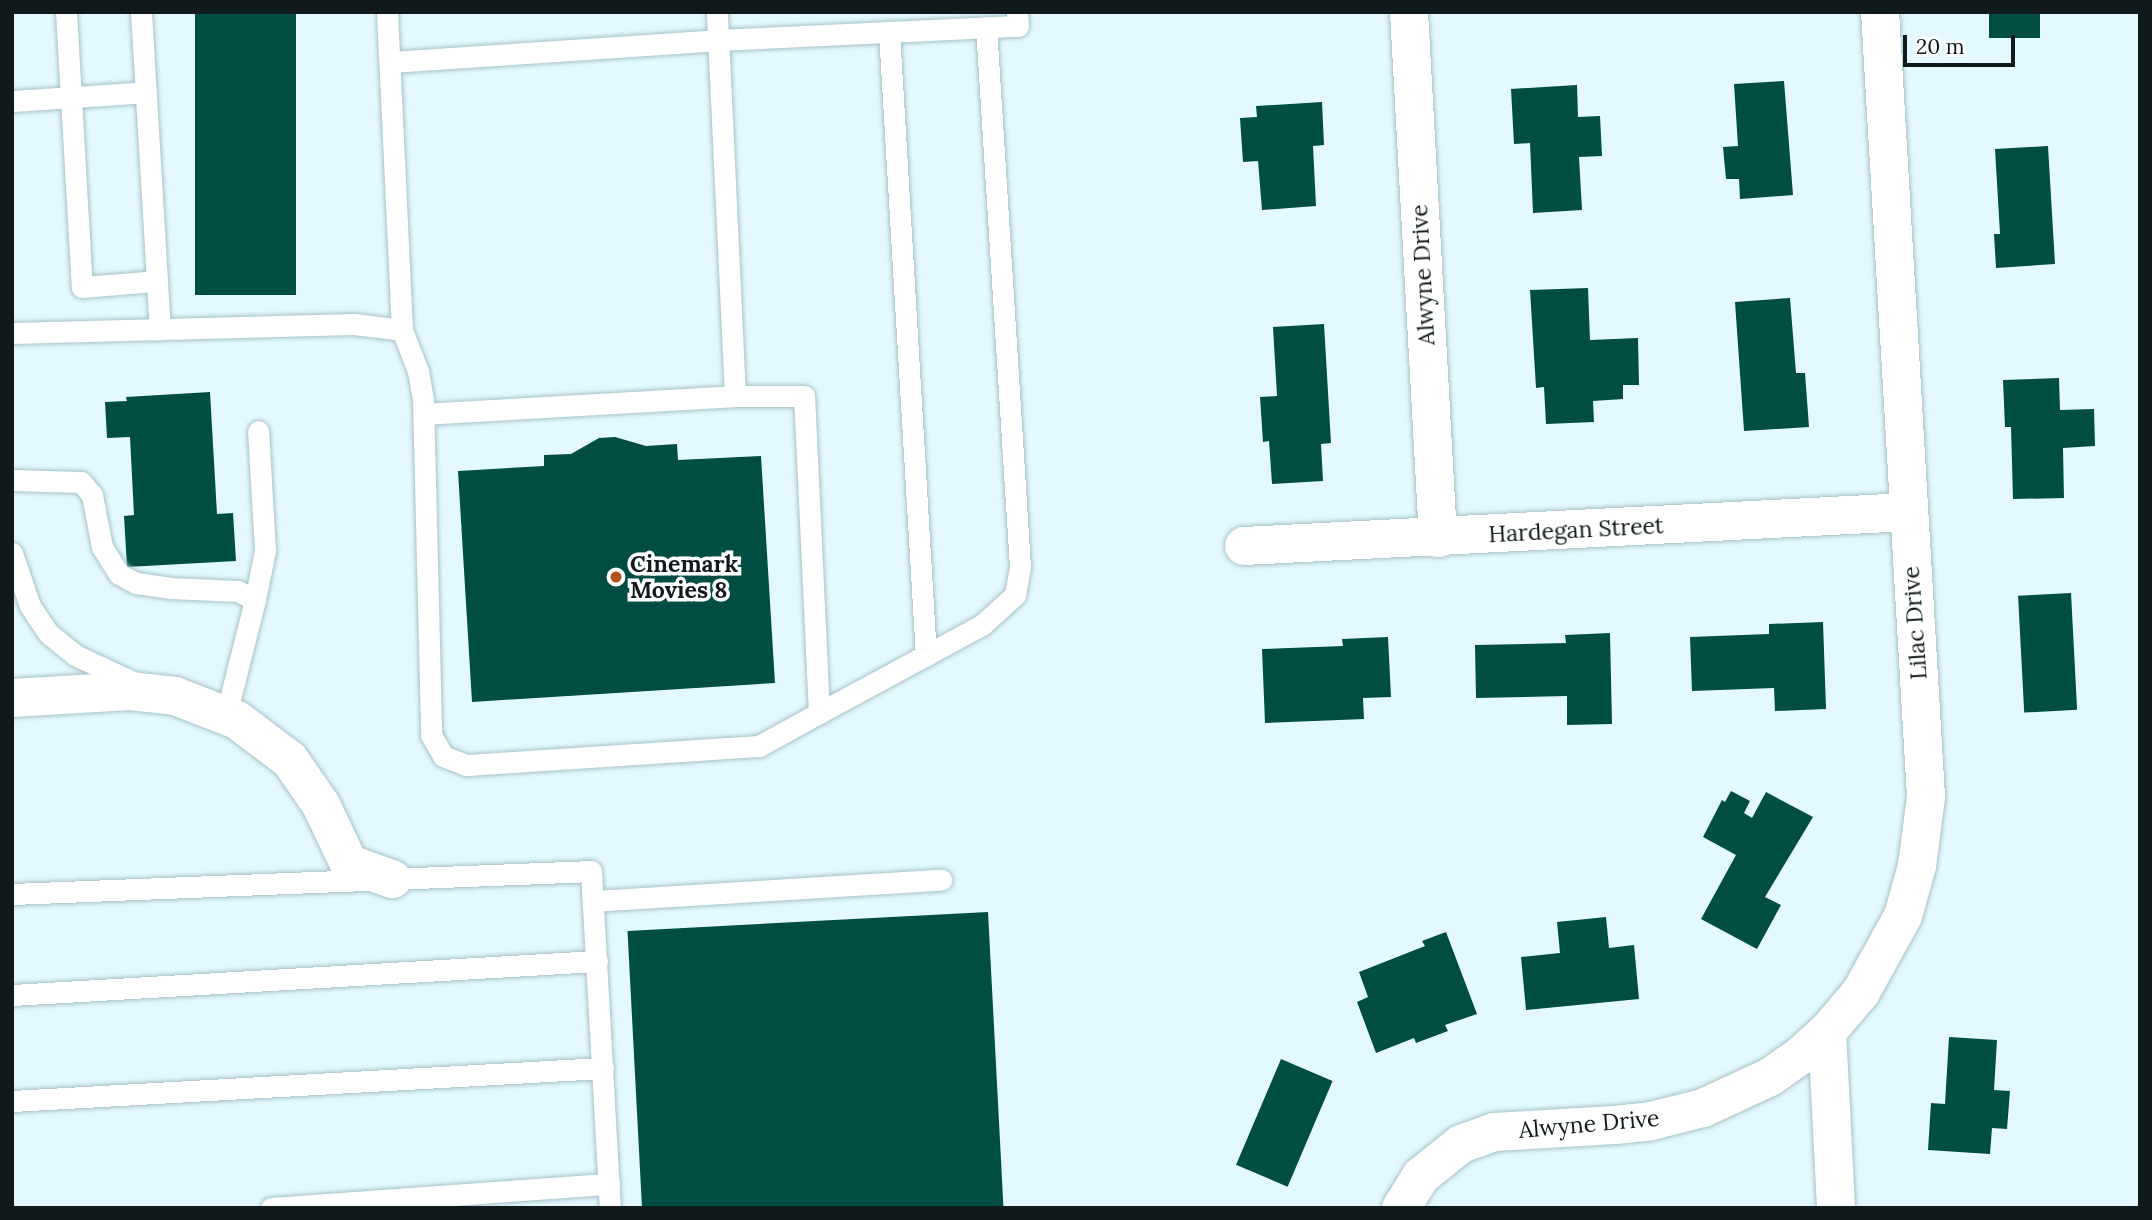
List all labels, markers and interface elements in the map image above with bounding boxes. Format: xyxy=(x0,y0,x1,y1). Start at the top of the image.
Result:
scale bar xyxy=(1907,21,2019,65)
text: 20 m xyxy=(1916,33,1965,60)
street label: Alwyne Drive xyxy=(1406,204,1440,346)
street label: Hardegan Street xyxy=(1488,512,1664,548)
place label: Cinemark Movies 8 xyxy=(630,550,738,604)
street label: Lilac Drive xyxy=(1897,565,1933,681)
marker: Cinemark Movies 8 xyxy=(608,569,624,585)
street label: Alwyne Drive xyxy=(1518,1104,1660,1144)

